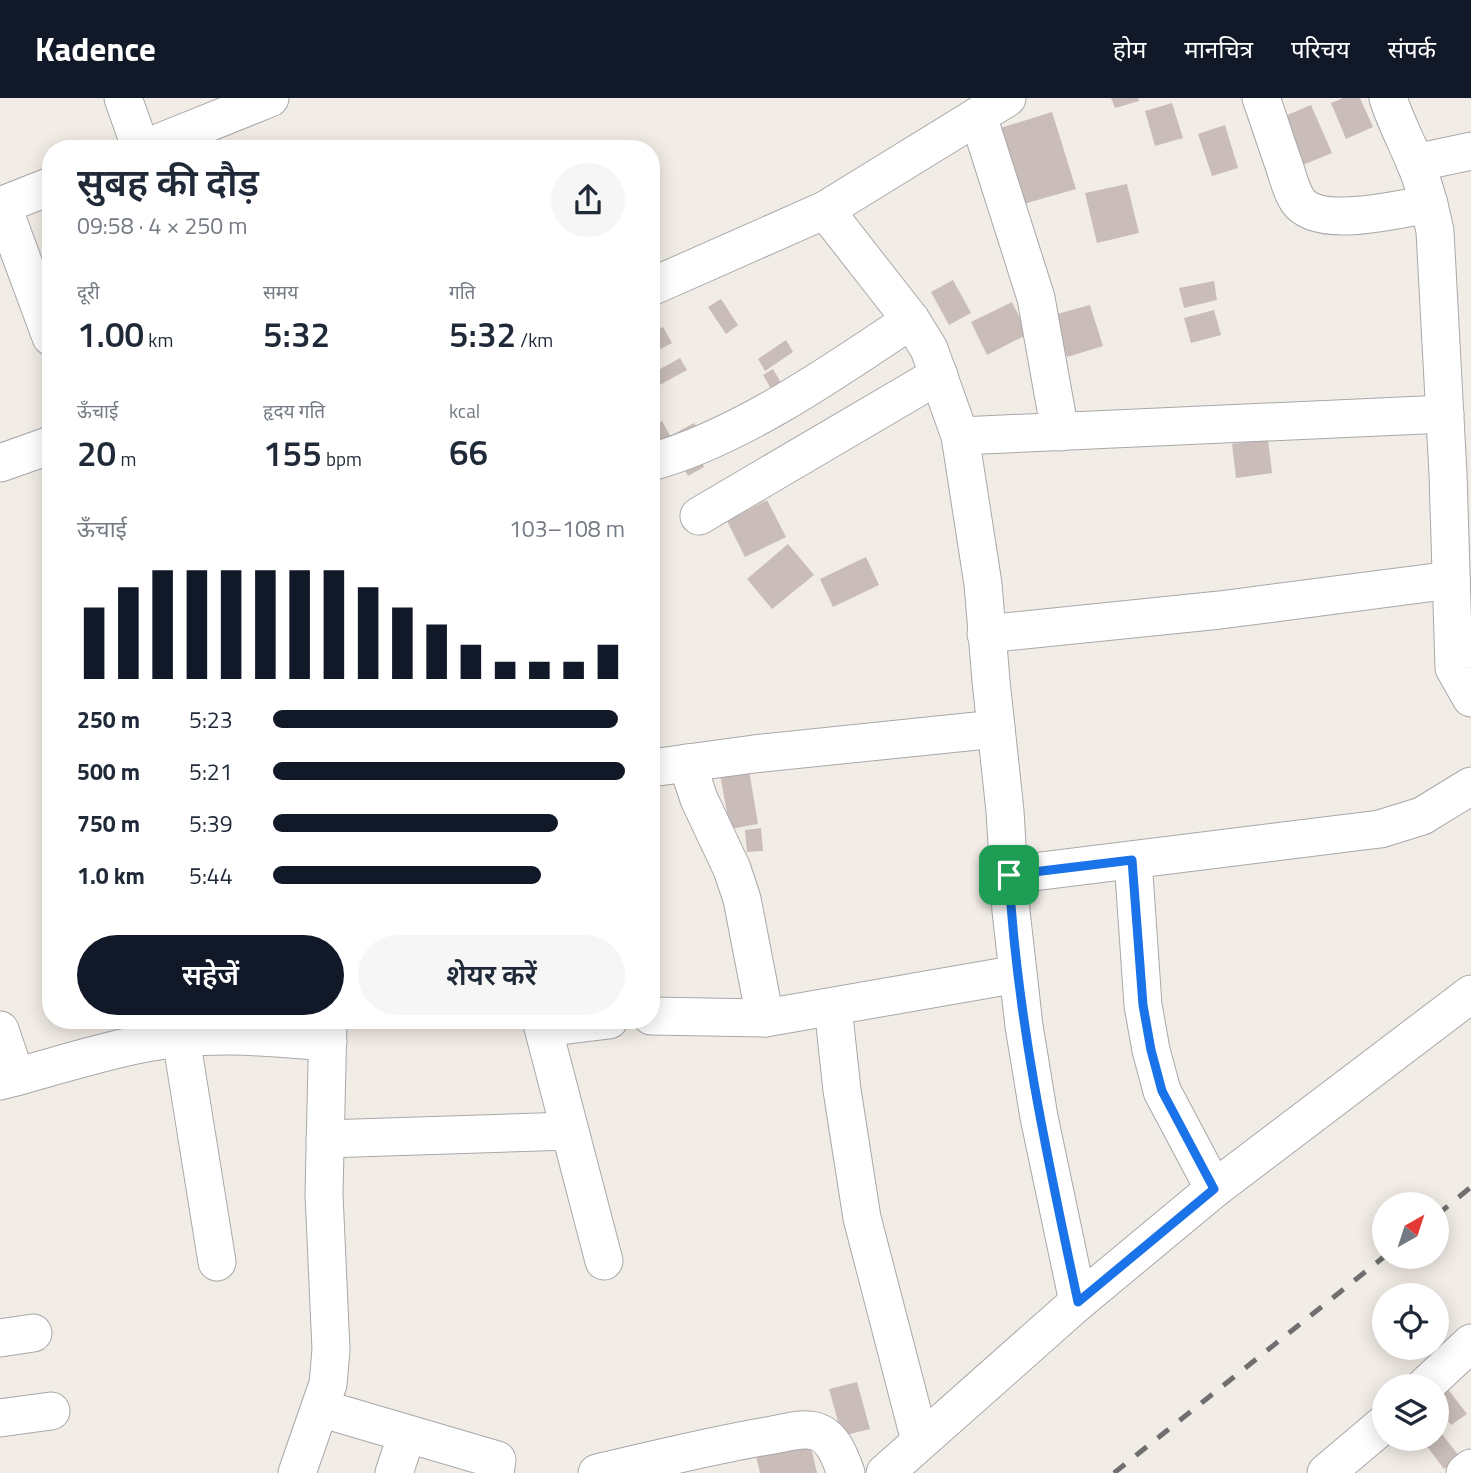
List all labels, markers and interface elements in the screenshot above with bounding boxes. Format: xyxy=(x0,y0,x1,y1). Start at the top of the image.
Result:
text: Kadence xyxy=(35,24,156,74)
text: होम xyxy=(1113,31,1146,67)
text: मानचित्र xyxy=(1184,31,1253,67)
text: परिचय xyxy=(1291,31,1350,67)
text: संपर्क xyxy=(1388,31,1436,67)
text: सुबह की दौड़ xyxy=(77,153,259,211)
button: share xyxy=(551,163,625,237)
text: 09:58 · 4 × 250 m xyxy=(77,208,247,243)
text: दूरी xyxy=(77,277,100,306)
text: समय xyxy=(263,277,298,306)
text: गति xyxy=(449,277,475,306)
text: 1.00 xyxy=(77,307,144,361)
text: 5:32 xyxy=(263,307,330,361)
text: 5:32 xyxy=(449,307,516,361)
text: km xyxy=(144,325,173,354)
text: /km xyxy=(516,325,553,354)
text: ऊँचाई xyxy=(77,396,118,425)
text: हृदय गति xyxy=(263,396,325,425)
text: kcal xyxy=(449,396,480,425)
text: 66 xyxy=(449,425,488,479)
text: 20 xyxy=(77,426,116,480)
text: 155 xyxy=(263,426,322,480)
text: m xyxy=(116,444,136,473)
text: bpm xyxy=(322,444,362,473)
text: ऊँचाई xyxy=(77,511,127,546)
text: 103–108 m xyxy=(509,511,625,546)
text: 250 m xyxy=(77,702,140,737)
text: 5:23 xyxy=(189,702,233,737)
text: 500 m xyxy=(77,754,140,789)
text: 5:21 xyxy=(189,754,233,789)
text: 750 m xyxy=(77,806,140,841)
text: 5:39 xyxy=(189,806,233,841)
pin xyxy=(979,845,1039,905)
icon: arrive xyxy=(990,856,1028,894)
text: 1.0 km xyxy=(77,858,145,893)
text: 5:44 xyxy=(189,858,233,893)
button: सहेजें xyxy=(77,935,344,1015)
button: शेयर करें xyxy=(358,935,625,1015)
north arrow xyxy=(1372,1192,1449,1269)
map controls xyxy=(1372,1192,1449,1451)
button: locate xyxy=(1372,1283,1449,1360)
button: layers xyxy=(1372,1374,1449,1451)

